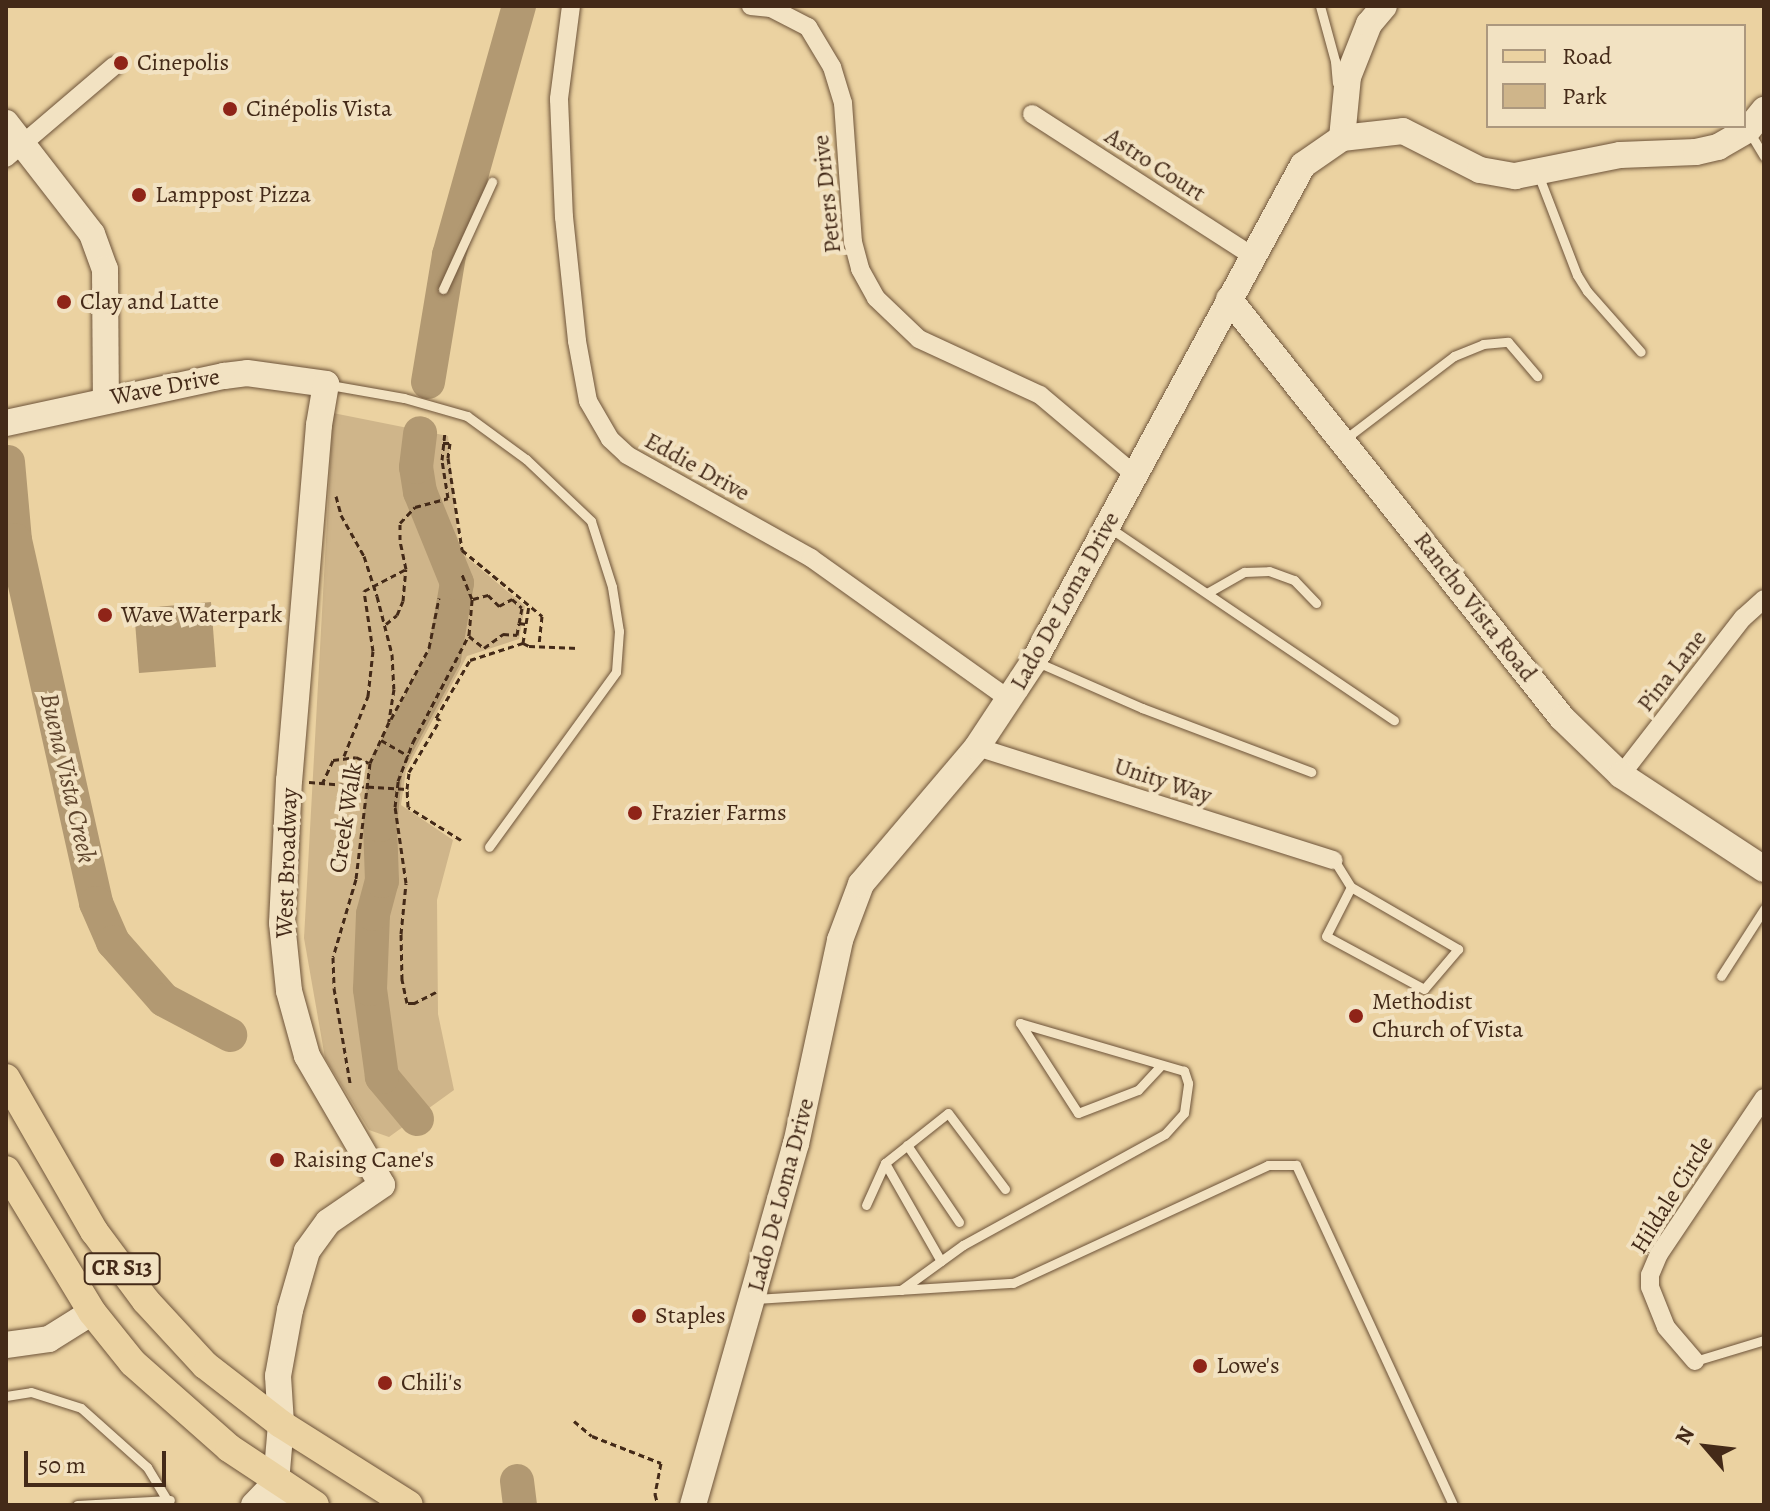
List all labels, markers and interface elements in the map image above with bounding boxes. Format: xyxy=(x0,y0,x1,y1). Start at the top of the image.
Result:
legend xyxy=(1486,24,1746,128)
text: Road xyxy=(1562,40,1612,72)
place label: Cinepolis xyxy=(137,49,229,77)
marker: Cinepolis xyxy=(112,54,130,72)
text: Park xyxy=(1562,80,1607,112)
place label: Cinépolis Vista xyxy=(246,95,392,123)
marker: Cinépolis Vista xyxy=(221,100,239,118)
street label: Astro Court xyxy=(1099,122,1211,208)
street label: Peters Drive xyxy=(806,133,848,255)
place label: Lamppost Pizza xyxy=(155,181,311,209)
marker: Lamppost Pizza xyxy=(130,186,148,204)
place label: Clay and Latte xyxy=(80,288,219,316)
marker: Clay and Latte xyxy=(55,293,73,311)
street label: Wave Drive xyxy=(108,362,222,412)
street label: Eddie Drive xyxy=(640,426,754,508)
street label: Lado De Loma Drive xyxy=(1004,507,1126,695)
street label: Rancho Vista Road xyxy=(1408,526,1542,688)
place label: Wave Waterpark xyxy=(121,601,282,629)
marker: Wave Waterpark xyxy=(96,606,114,624)
street label: Pina Lane xyxy=(1631,624,1713,718)
water label: Buena Vista Creek xyxy=(33,690,103,866)
street label: Unity Way xyxy=(1111,752,1215,810)
street label: Creek Walk xyxy=(323,761,369,875)
street label: West Broadway xyxy=(270,787,304,939)
place label: Frazier Farms xyxy=(651,799,787,827)
marker: Frazier Farms xyxy=(626,804,644,822)
place label: Methodist Church of Vista xyxy=(1372,988,1523,1044)
marker: Methodist Church of Vista xyxy=(1347,1007,1365,1025)
street label: Lado De Loma Drive xyxy=(741,1095,821,1295)
street label: Hildale Circle xyxy=(1625,1131,1719,1259)
place label: Raising Cane's xyxy=(293,1146,434,1174)
marker: Raising Cane's xyxy=(268,1151,286,1169)
road number: CR S13 xyxy=(82,1251,162,1287)
place label: Staples xyxy=(655,1302,726,1330)
marker: Staples xyxy=(630,1307,648,1325)
place label: Lowe's xyxy=(1216,1352,1280,1380)
marker: Lowe's xyxy=(1191,1357,1209,1375)
place label: Chili's xyxy=(401,1369,462,1397)
marker: Chili's xyxy=(376,1374,394,1392)
north arrow xyxy=(1666,1407,1746,1487)
text: N xyxy=(1668,1422,1702,1450)
scale bar xyxy=(28,1435,170,1485)
text: 50 m xyxy=(38,1449,86,1481)

